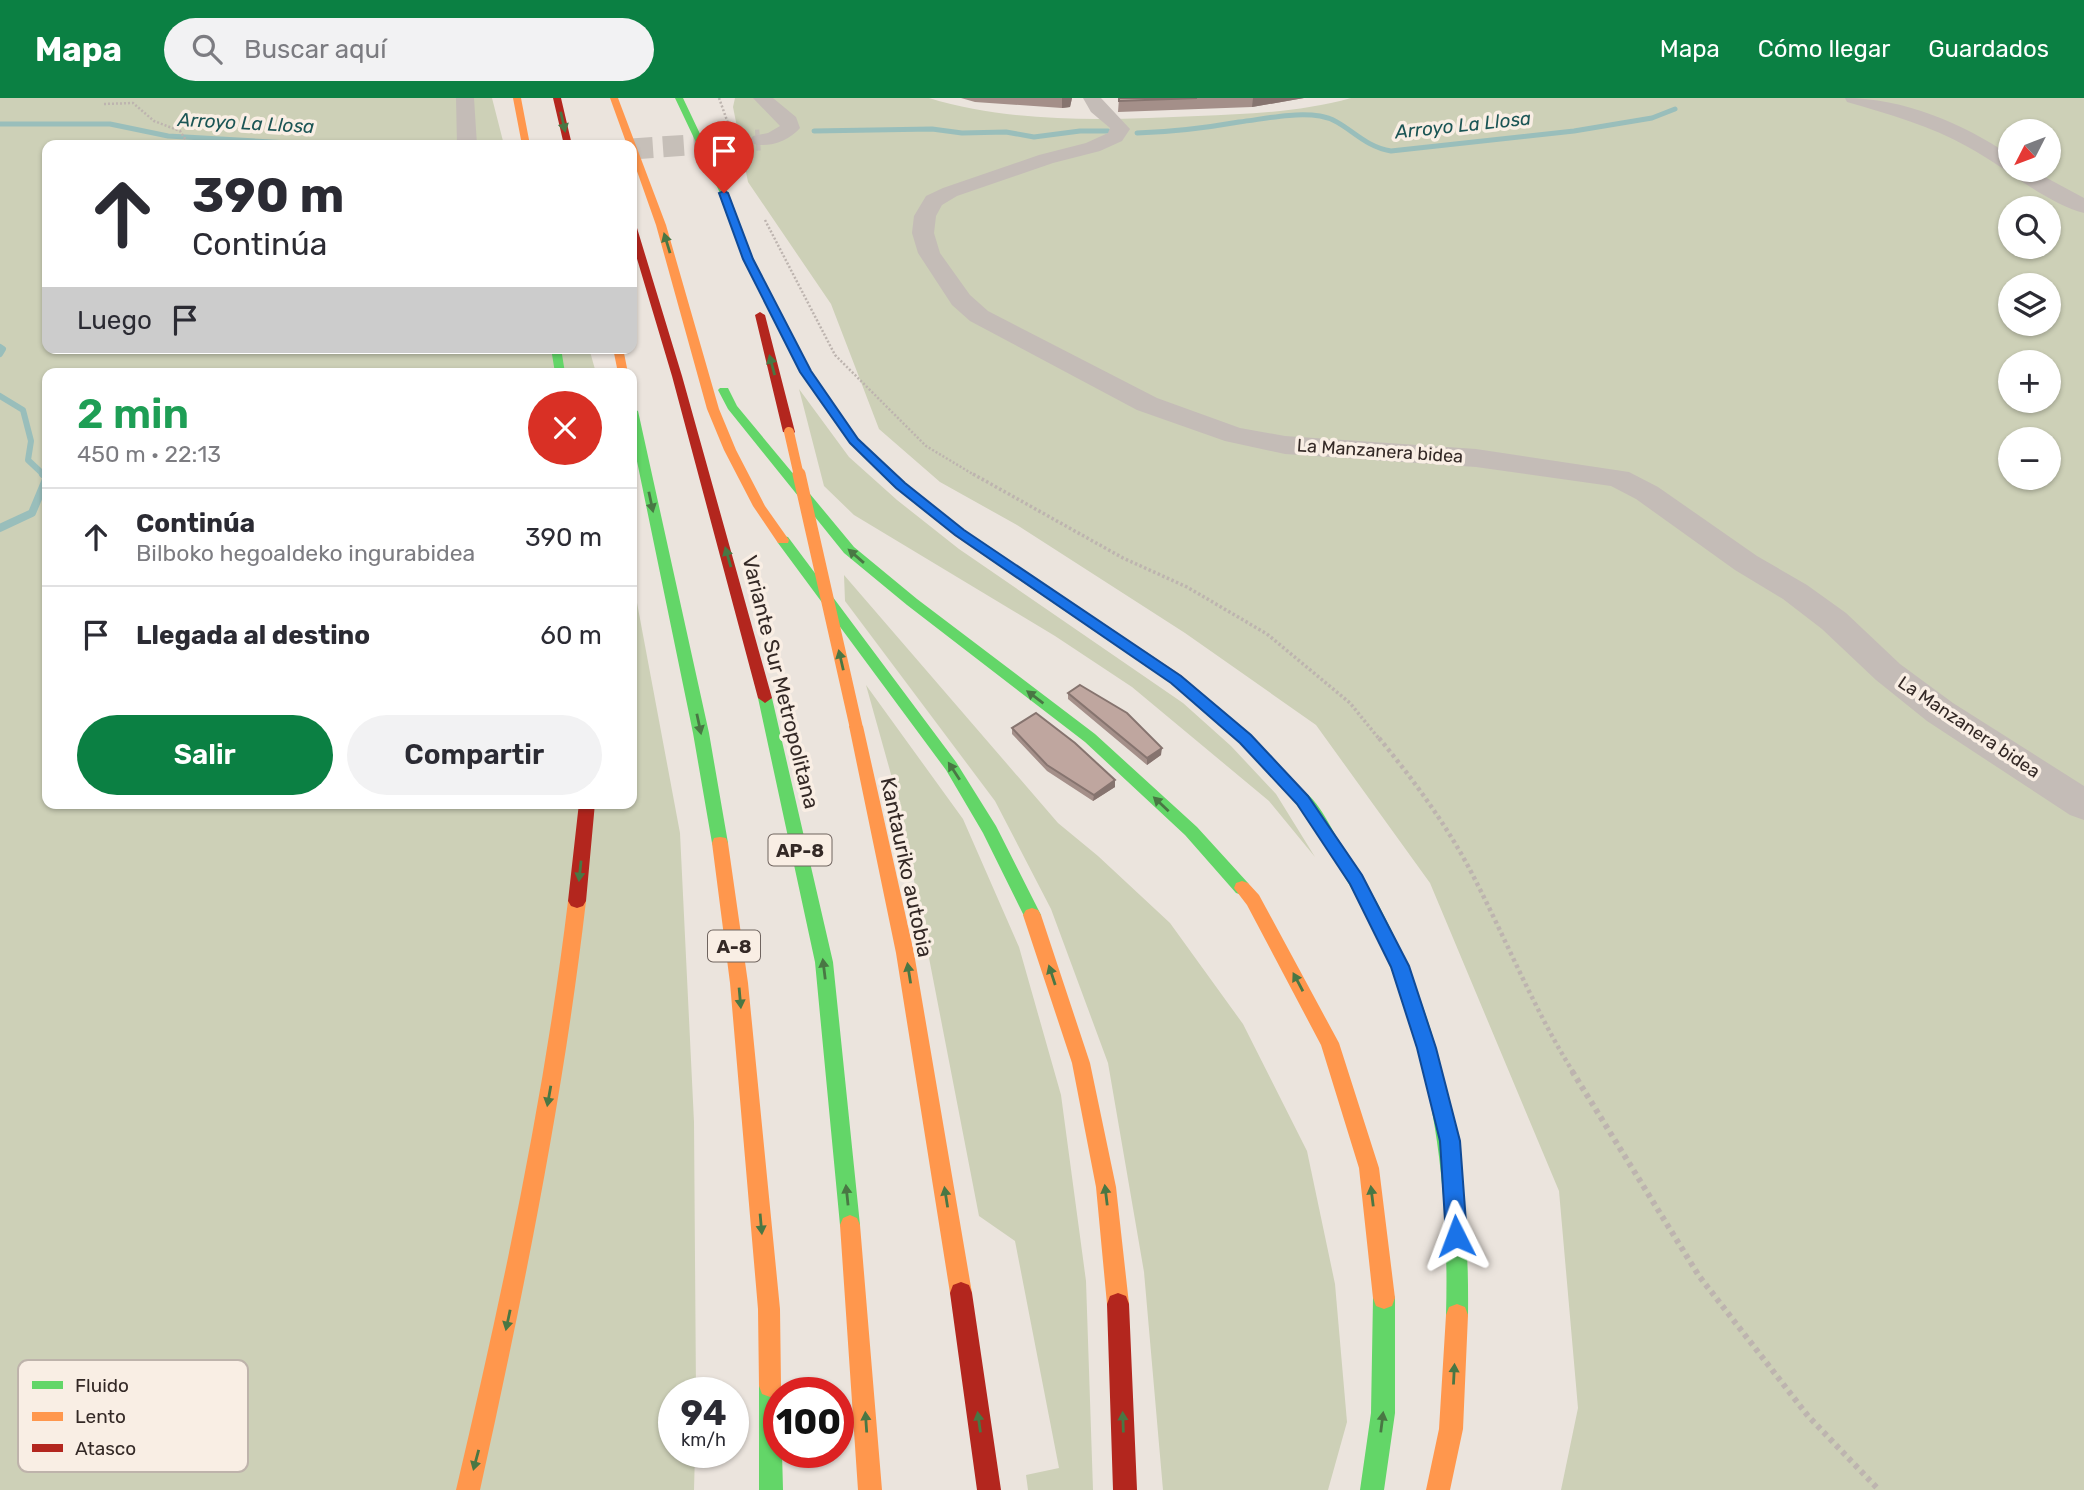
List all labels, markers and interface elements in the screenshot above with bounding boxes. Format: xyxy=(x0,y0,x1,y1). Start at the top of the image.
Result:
search box xyxy=(164,18,654,81)
text: Mapa xyxy=(35,30,122,69)
icon: search xyxy=(188,30,226,68)
text: Buscar aquí xyxy=(244,34,387,65)
text: Mapa xyxy=(1660,35,1720,63)
text: Cómo llegar xyxy=(1758,35,1890,63)
text: Guardados xyxy=(1928,35,2049,63)
water label: Arroyo La Llosa xyxy=(1393,106,1532,144)
water label: Arroyo La Llosa xyxy=(176,108,315,138)
one-way arrow xyxy=(557,111,568,133)
north arrow xyxy=(1998,119,2062,182)
map controls xyxy=(1998,119,2061,490)
pin xyxy=(694,121,754,193)
icon: arrive xyxy=(705,132,743,170)
text: 390 m xyxy=(192,166,344,224)
icon: ahead xyxy=(77,168,168,259)
button: search xyxy=(1998,196,2061,259)
text: Continúa xyxy=(192,225,327,263)
one-way arrow xyxy=(662,233,672,254)
button: layers xyxy=(1998,273,2061,336)
icon: arrive xyxy=(166,301,204,339)
text: Luego xyxy=(77,305,152,336)
button: + xyxy=(1998,350,2061,413)
one-way arrow xyxy=(766,354,777,376)
text: 2 min xyxy=(77,389,189,439)
button: close xyxy=(528,391,602,465)
button: − xyxy=(1998,427,2061,490)
street label: La Manzanera bidea xyxy=(1296,434,1464,468)
text: 450 m · 22:13 xyxy=(77,440,221,468)
one-way arrow xyxy=(646,491,657,513)
text: Continúa xyxy=(136,508,255,539)
icon: ahead xyxy=(77,518,115,556)
text: 390 m xyxy=(525,522,602,553)
text: Bilboko hegoaldeko ingurabidea xyxy=(136,539,475,567)
one-way arrow xyxy=(723,546,733,567)
one-way arrow xyxy=(848,549,865,564)
street label: Variante Sur Metropolitana xyxy=(737,553,825,811)
icon: arrive xyxy=(77,616,115,654)
text: Llegada al destino xyxy=(136,620,370,651)
text: 60 m xyxy=(540,620,602,651)
one-way arrow xyxy=(835,649,846,671)
street label: La Manzanera bidea xyxy=(1894,671,2044,783)
one-way arrow xyxy=(1027,689,1045,704)
one-way arrow xyxy=(694,713,705,735)
button: Salir xyxy=(77,715,333,795)
button: Compartir xyxy=(347,715,602,795)
one-way arrow xyxy=(947,761,960,780)
street label: Kantauriko autobia xyxy=(876,775,938,959)
one-way arrow xyxy=(1153,796,1170,812)
road number: AP-8 xyxy=(768,834,832,866)
one-way arrow xyxy=(574,860,585,882)
road number: A-8 xyxy=(708,930,760,961)
one-way arrow xyxy=(819,958,830,980)
one-way arrow xyxy=(903,962,914,984)
one-way arrow xyxy=(1047,964,1057,985)
one-way arrow xyxy=(1292,972,1304,992)
one-way arrow xyxy=(735,987,746,1009)
one-way arrow xyxy=(543,1085,554,1107)
one-way arrow xyxy=(841,1184,852,1206)
one-way arrow xyxy=(1101,1184,1112,1206)
one-way arrow xyxy=(1366,1185,1377,1207)
one-way arrow xyxy=(940,1186,951,1208)
position arrow xyxy=(1419,1199,1493,1273)
one-way arrow xyxy=(756,1213,767,1235)
one-way arrow xyxy=(502,1309,513,1331)
legend xyxy=(18,1360,248,1472)
one-way arrow xyxy=(1449,1363,1460,1385)
text: Fluido xyxy=(75,1374,129,1397)
speed limit sign: 100 xyxy=(763,1377,854,1468)
text: 94 xyxy=(680,1392,727,1434)
text: Lento xyxy=(75,1405,126,1428)
one-way arrow xyxy=(860,1411,871,1433)
one-way arrow xyxy=(974,1411,985,1433)
one-way arrow xyxy=(1118,1411,1129,1433)
one-way arrow xyxy=(1376,1411,1387,1433)
text: km/h xyxy=(681,1429,726,1451)
text: Atasco xyxy=(75,1437,136,1460)
one-way arrow xyxy=(470,1449,481,1471)

